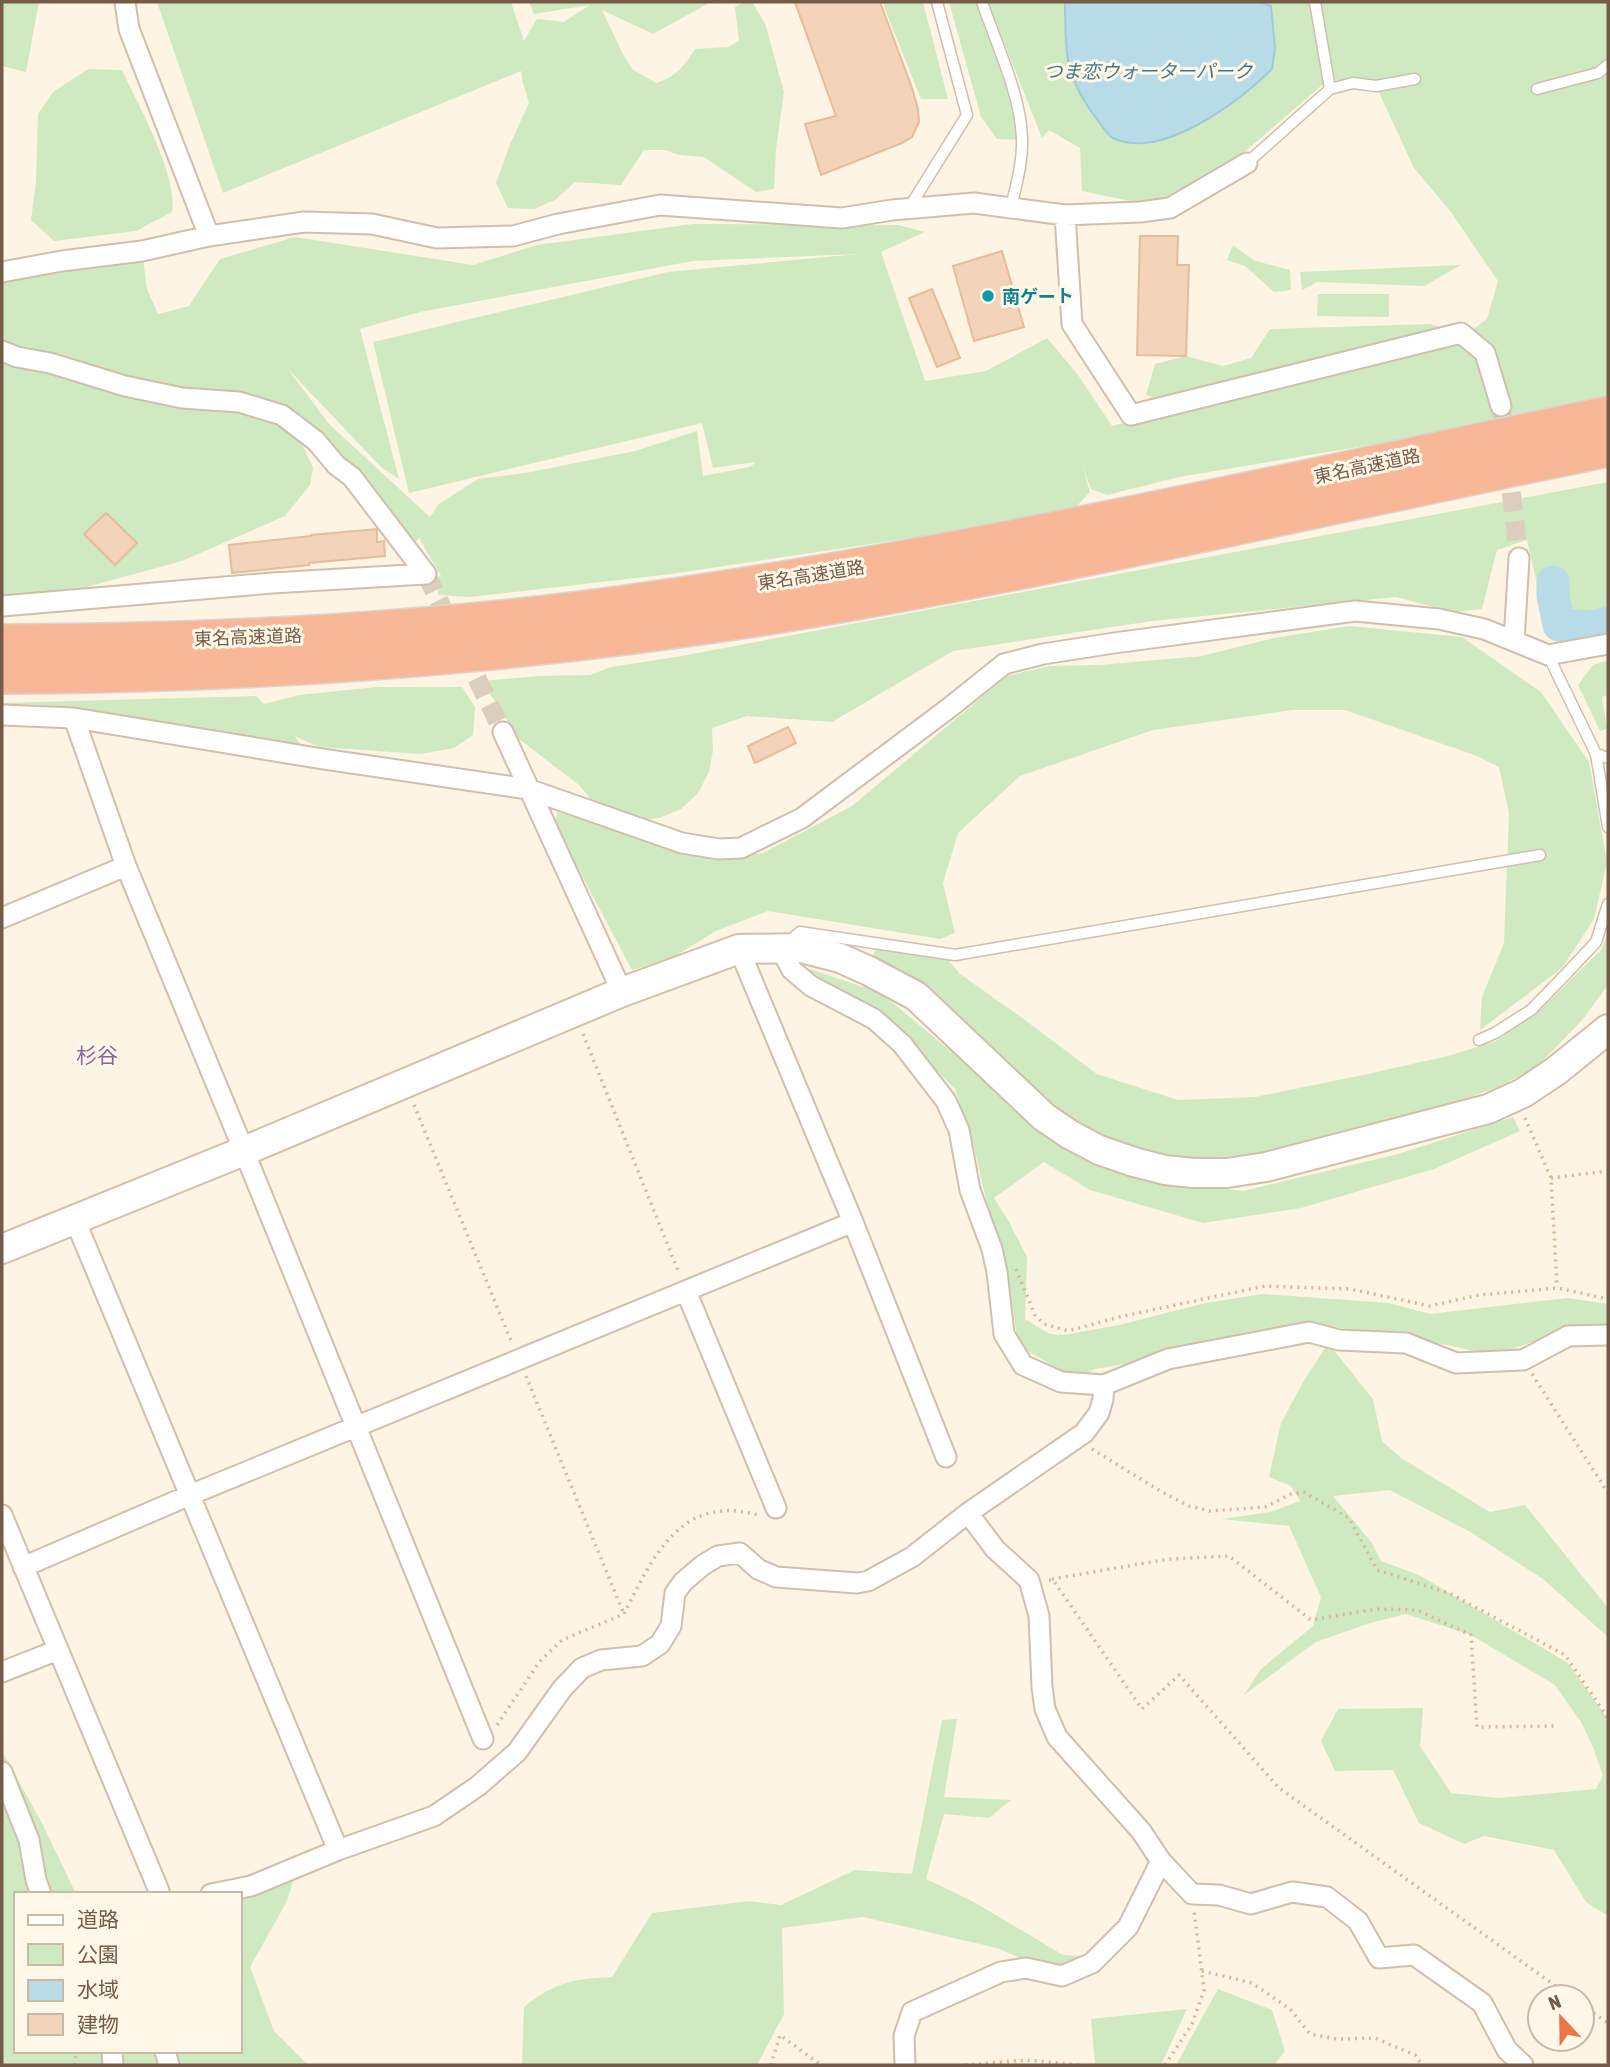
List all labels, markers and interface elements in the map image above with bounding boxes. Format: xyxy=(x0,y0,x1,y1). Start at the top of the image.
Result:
water label: つま恋ウォーターパーク xyxy=(1044,60,1253,82)
place label: 南ゲート xyxy=(1002,286,1074,307)
marker: 南ゲート xyxy=(980,288,996,304)
street label: 東名高速道路 xyxy=(1312,445,1422,487)
street label: 東名高速道路 xyxy=(756,556,866,594)
street label: 東名高速道路 xyxy=(194,625,302,649)
district label: 杉谷 xyxy=(76,1043,118,1067)
legend xyxy=(14,1892,242,2053)
text: 道路 xyxy=(77,1907,119,1931)
text: 公園 xyxy=(77,1942,119,1966)
text: 水域 xyxy=(77,1977,119,2001)
north arrow xyxy=(1526,1983,1596,2053)
text: N xyxy=(1545,1990,1564,2015)
text: 建物 xyxy=(77,2012,119,2036)

